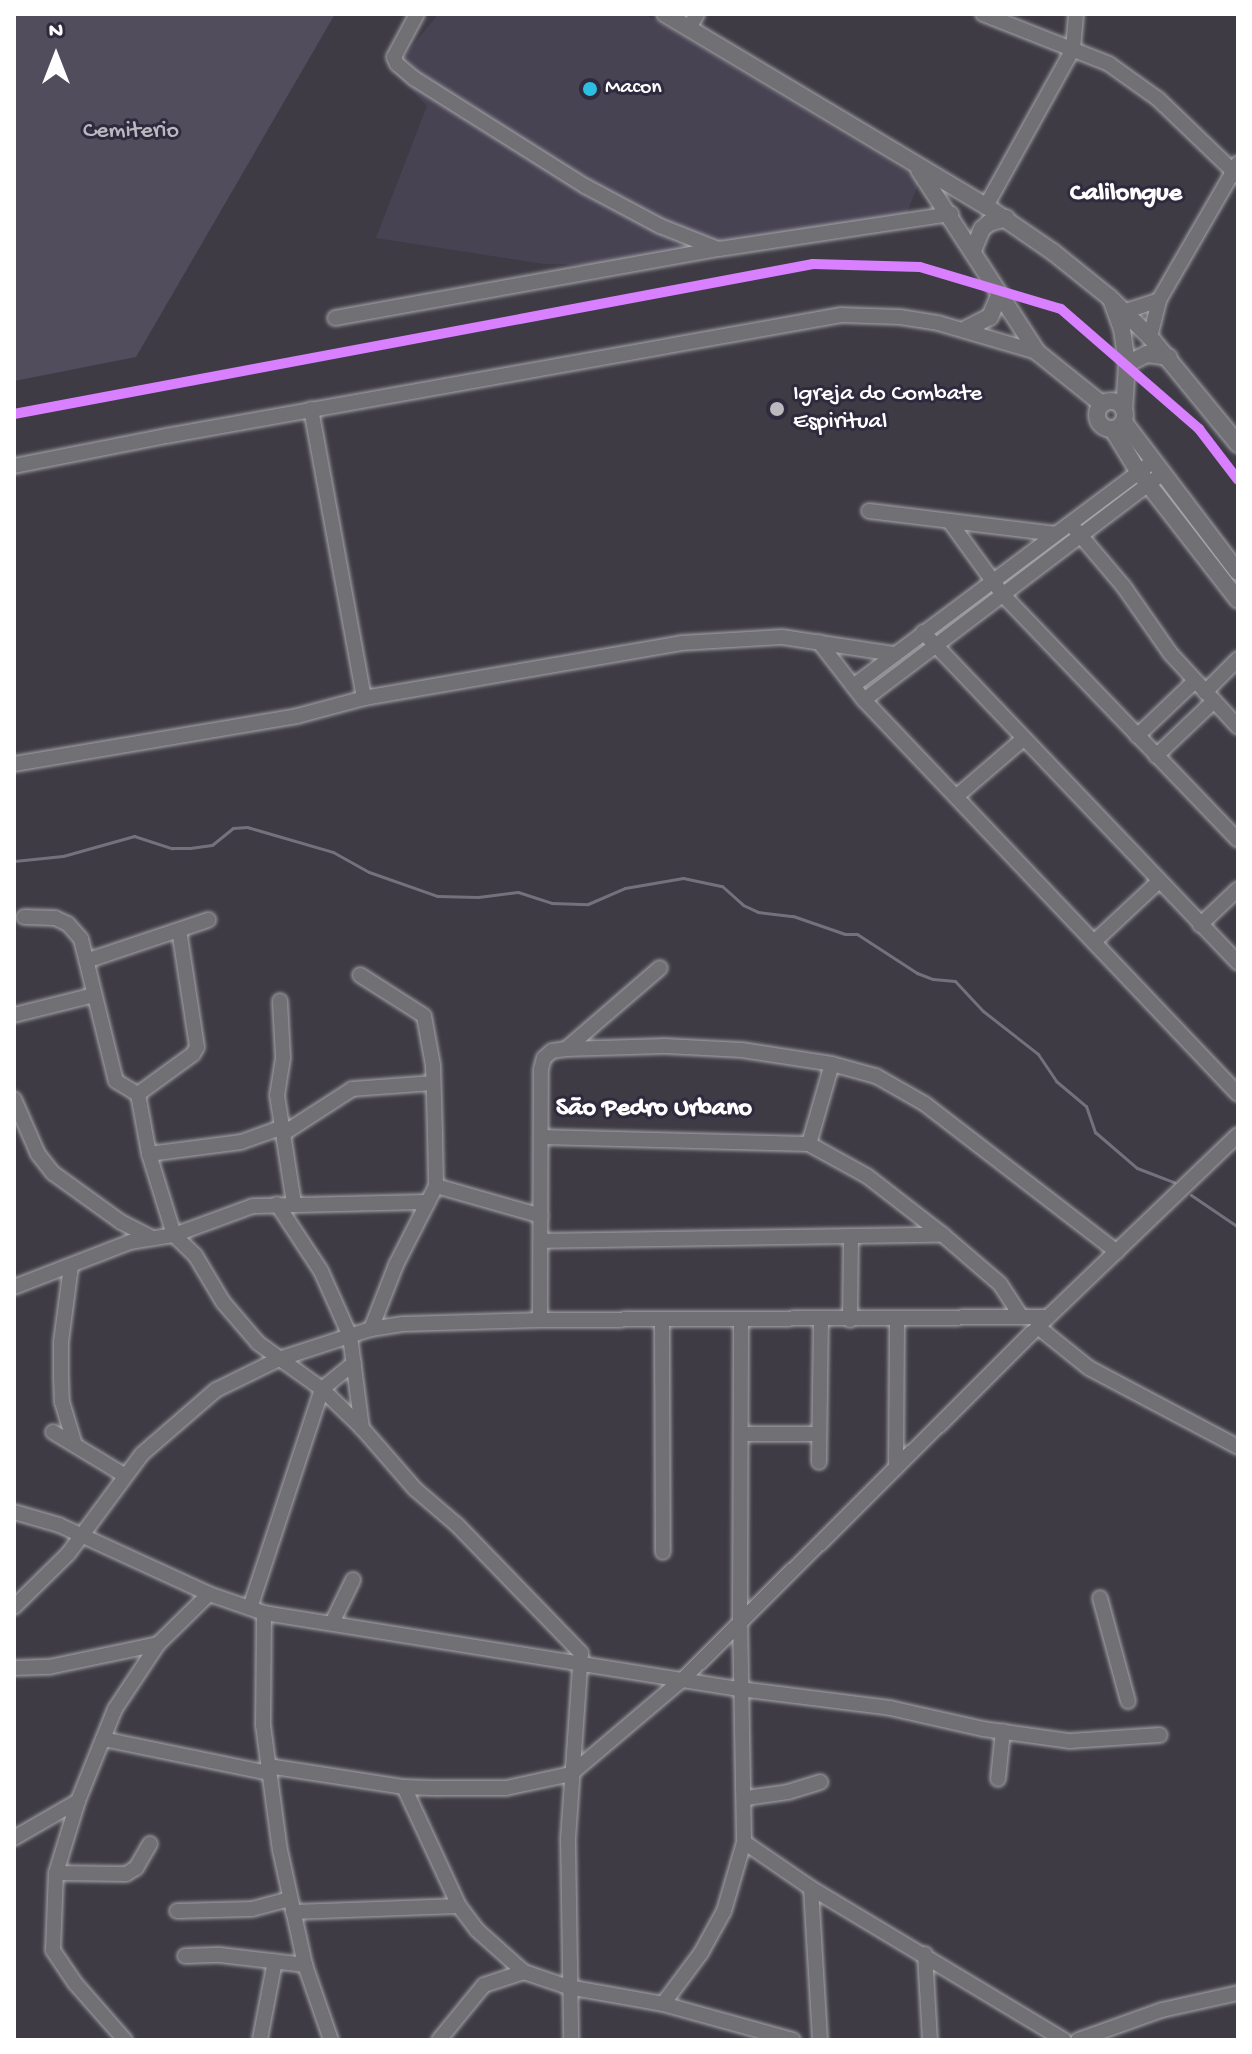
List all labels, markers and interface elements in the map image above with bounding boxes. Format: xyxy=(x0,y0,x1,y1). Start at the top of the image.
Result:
north arrow xyxy=(16,16,96,96)
text: N xyxy=(49,19,63,45)
place label: Macon xyxy=(605,76,662,102)
marker: Macon xyxy=(582,81,598,97)
park label: Cemiterio xyxy=(83,118,179,146)
district label: Calilongue xyxy=(1070,179,1182,211)
place label: Igreja do Combate Espiritual xyxy=(793,381,982,437)
marker: Igreja do Combate Espiritual xyxy=(768,400,786,418)
district label: São Pedro Urbano xyxy=(556,1094,752,1126)

